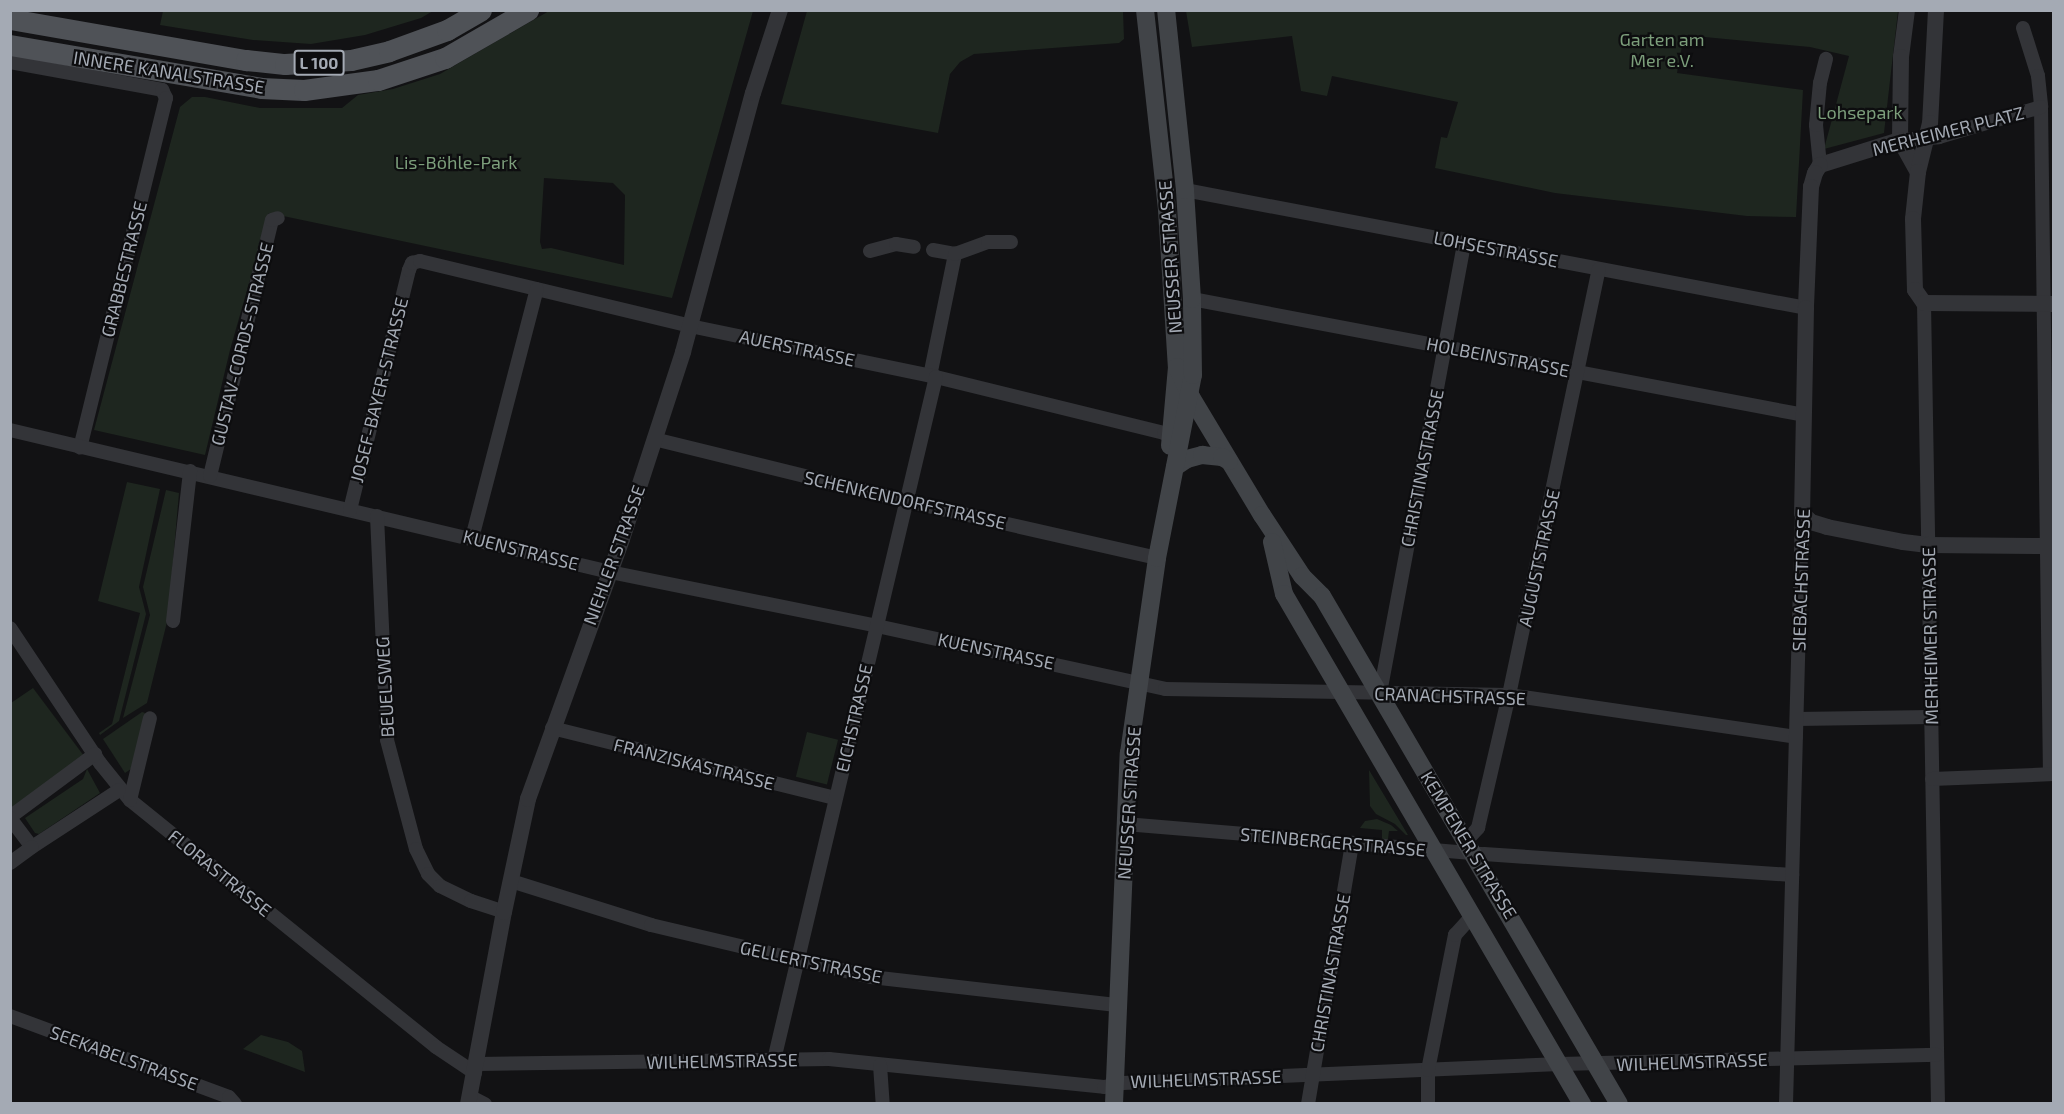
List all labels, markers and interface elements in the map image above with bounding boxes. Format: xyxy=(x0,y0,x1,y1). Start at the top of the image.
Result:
park label: Garten am Mer e.V. xyxy=(1619,29,1705,72)
street label: INNERE KANALSTRASSE xyxy=(72,46,266,98)
road number: L 100 xyxy=(292,50,346,76)
park label: Lohsepark xyxy=(1817,101,1903,123)
street label: MERHEIMER PLATZ xyxy=(1870,102,2026,160)
park label: Lis-Böhle-Park xyxy=(395,151,517,173)
street label: NEUSSER STRASSE xyxy=(1154,180,1186,334)
street label: GRABBESTRASSE xyxy=(97,199,151,339)
street label: LOHSESTRASSE xyxy=(1432,226,1560,272)
street label: GUSTAV-CORDS-STRASSE xyxy=(206,240,278,448)
street label: JOSEF-BAYER-STRASSE xyxy=(346,295,412,485)
street label: AUERSTRASSE xyxy=(737,325,857,371)
street label: HOLBEINSTRASSE xyxy=(1425,333,1571,381)
street label: CHRISTINASTRASSE xyxy=(1396,387,1448,549)
street label: SCHENKENDORFSTRASSE xyxy=(802,466,1008,534)
street label: NIEHLER STRASSE xyxy=(579,482,649,628)
street label: AUGUSTSTRASSE xyxy=(1514,487,1564,629)
street label: SIEBACHSTRASSE xyxy=(1788,508,1814,652)
street label: KUENSTRASSE xyxy=(461,525,581,575)
street label: MERHEIMER STRASSE xyxy=(1918,547,1942,725)
street label: KUENSTRASSE xyxy=(936,628,1056,674)
street label: BEUELSWEG xyxy=(372,636,398,738)
street label: EICHSTRASSE xyxy=(831,662,877,774)
street label: CRANACHSTRASSE xyxy=(1374,683,1526,709)
street label: NEUSSER STRASSE xyxy=(1113,726,1145,880)
street label: FRANZISKASTRASSE xyxy=(611,734,777,794)
street label: KEMPENER STRASSE xyxy=(1416,767,1522,923)
street label: STEINBERGERSTRASSE xyxy=(1239,823,1427,861)
street label: FLORASTRASSE xyxy=(164,825,276,921)
street label: CHRISTINASTRASSE xyxy=(1305,892,1355,1054)
street label: GELLERTSTRASSE xyxy=(738,936,884,988)
street label: SEEKABELSTRASSE xyxy=(47,1021,201,1095)
street label: WILHELMSTRASSE xyxy=(646,1049,798,1073)
street label: WILHELMSTRASSE xyxy=(1616,1049,1768,1075)
street label: WILHELMSTRASSE xyxy=(1130,1066,1282,1092)

